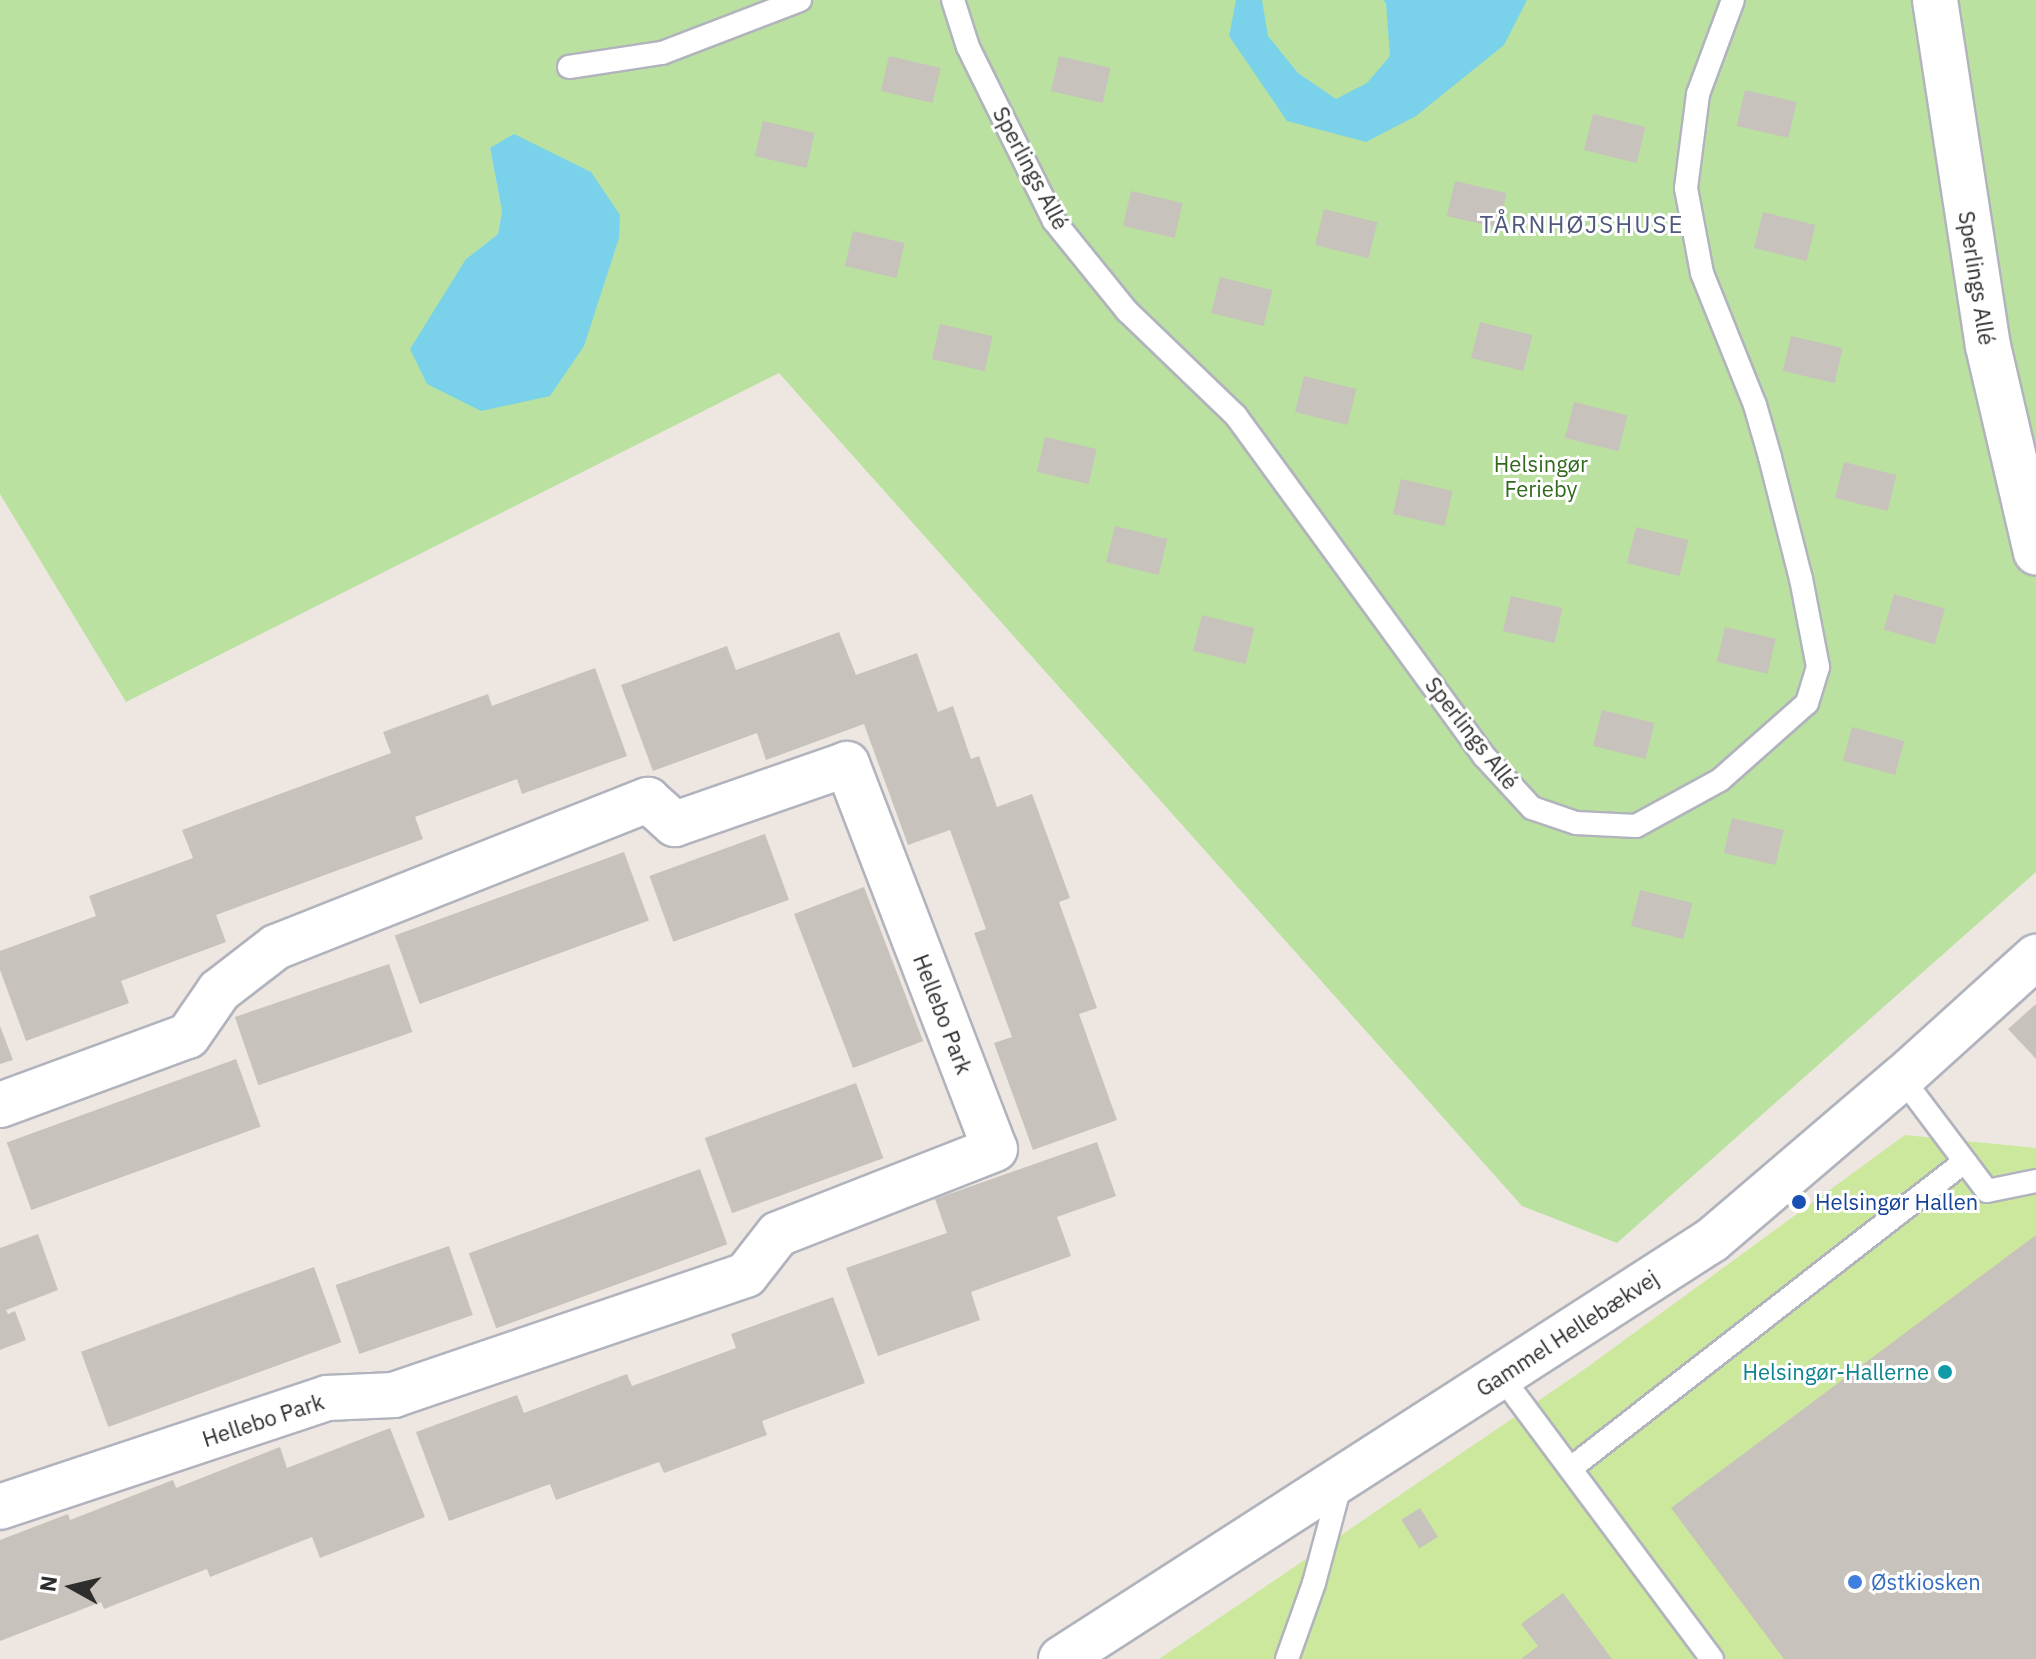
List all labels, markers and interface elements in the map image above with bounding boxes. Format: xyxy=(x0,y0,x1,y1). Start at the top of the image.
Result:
street label: Sperlings Allé xyxy=(988,102,1074,234)
street label: Sperlings Allé xyxy=(1953,209,2001,347)
district label: TÅRNHØJSHUSE xyxy=(1480,211,1684,239)
park label: Helsingør Ferieby xyxy=(1494,450,1588,502)
street label: Sperlings Allé xyxy=(1420,672,1524,794)
street label: Hellebo Park xyxy=(908,950,978,1078)
place label: Helsingør Hallen xyxy=(1815,1189,1978,1215)
marker: Helsingør Hallen xyxy=(1790,1193,1808,1211)
street label: Gammel Hellebækvej xyxy=(1471,1264,1663,1402)
place label: Helsingør-Hallerne xyxy=(1742,1359,1929,1385)
marker: Helsingør-Hallerne xyxy=(1936,1363,1954,1381)
street label: Hellebo Park xyxy=(199,1388,327,1452)
north arrow xyxy=(32,1547,112,1627)
place label: Østkiosken xyxy=(1871,1569,1981,1595)
marker: Østkiosken xyxy=(1846,1573,1864,1591)
text: N xyxy=(32,1574,63,1593)

